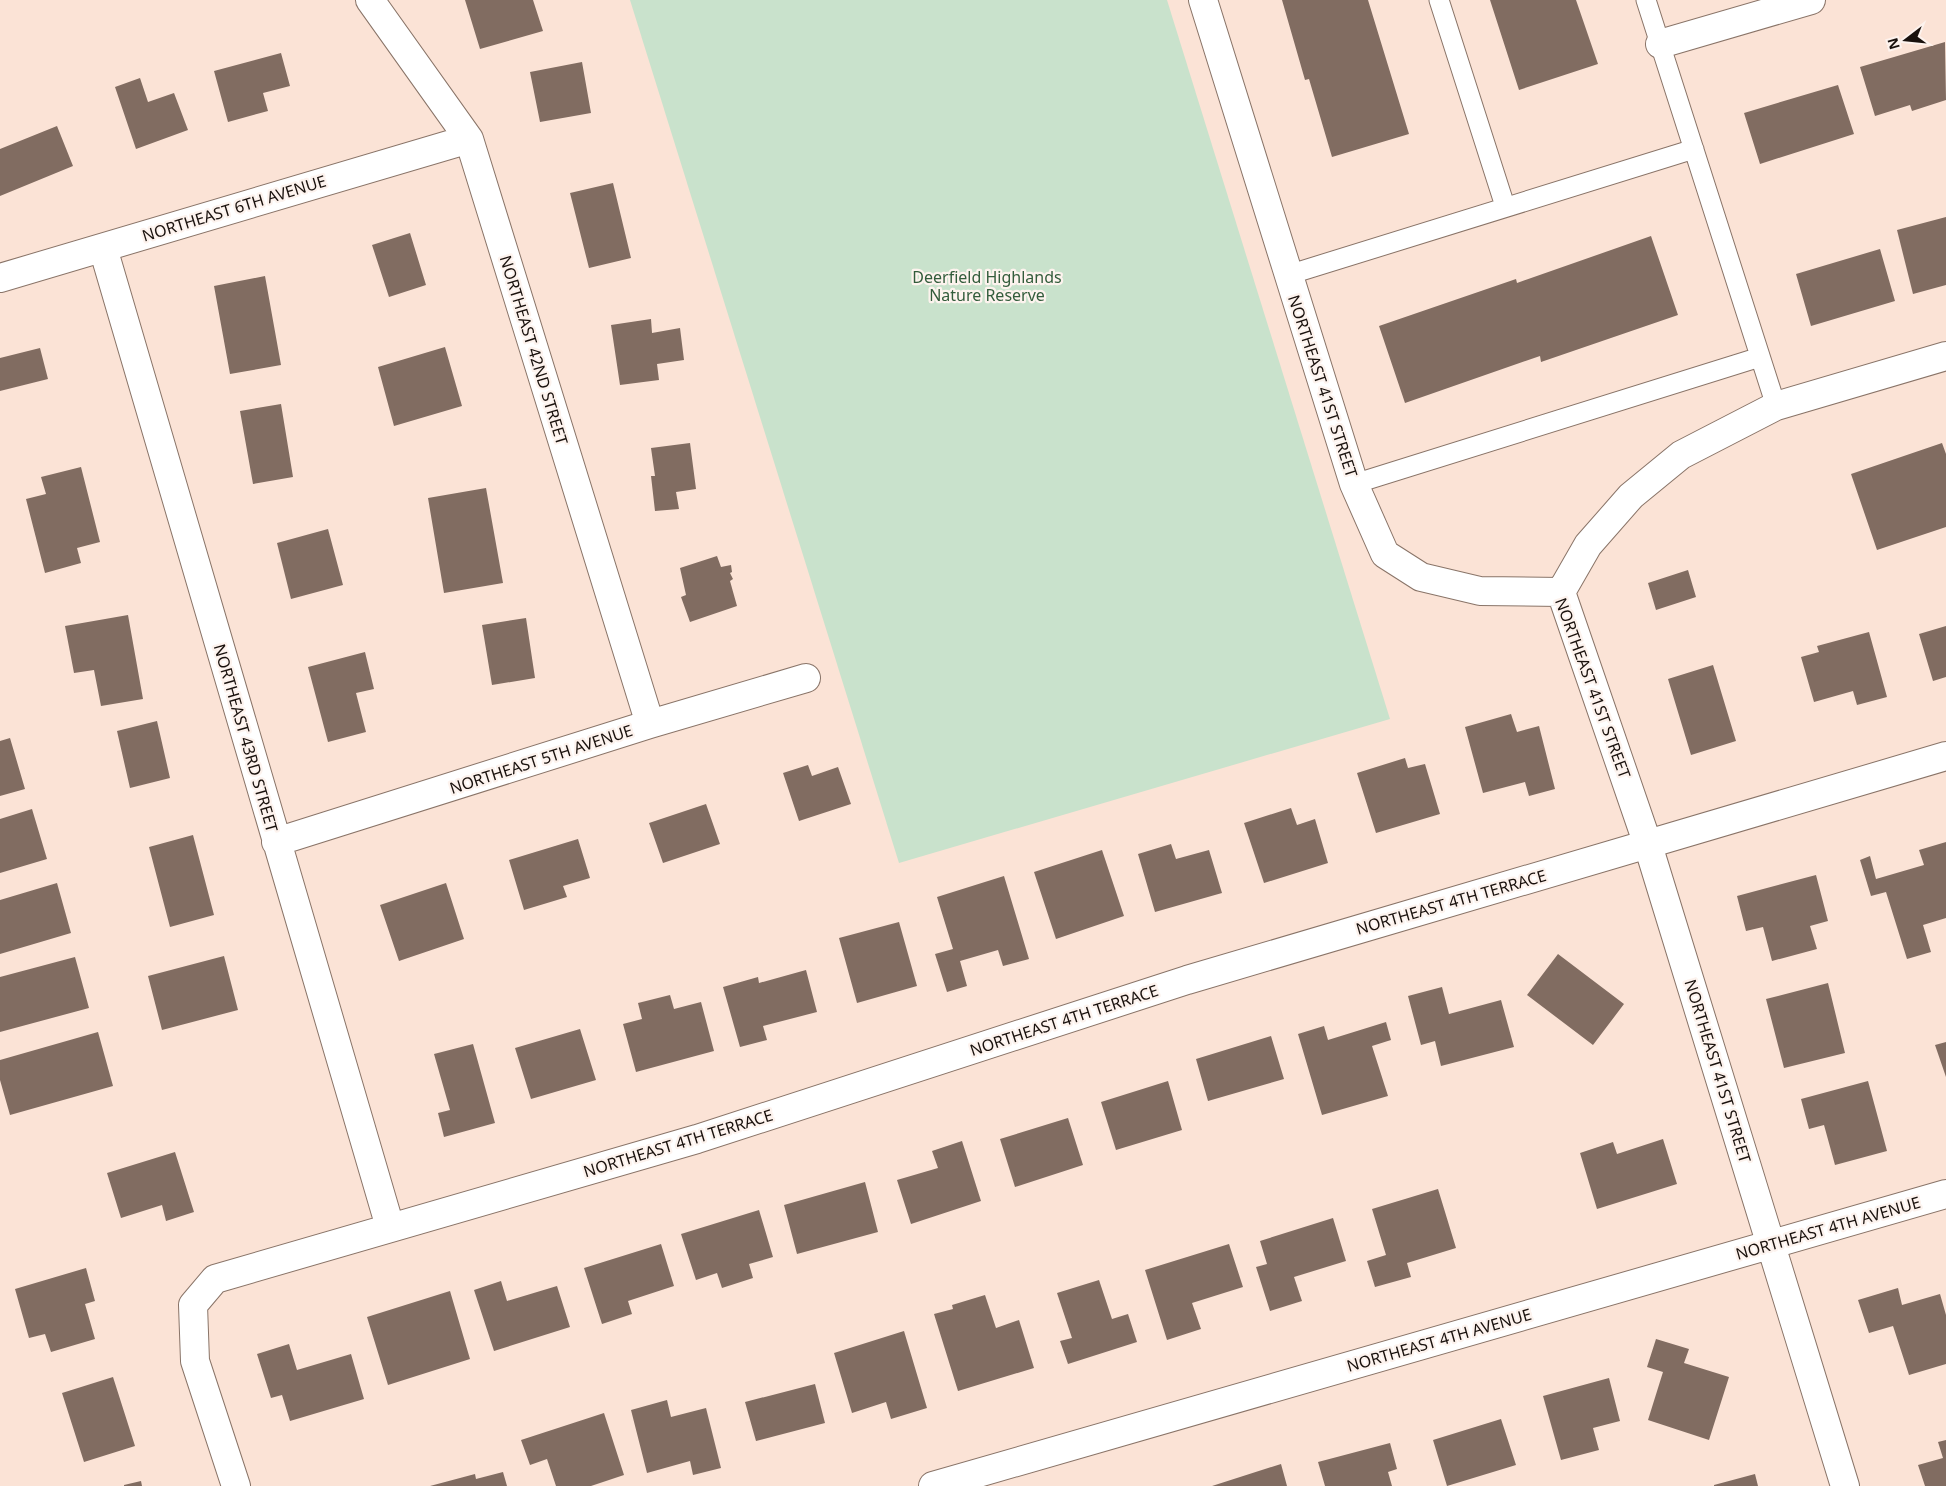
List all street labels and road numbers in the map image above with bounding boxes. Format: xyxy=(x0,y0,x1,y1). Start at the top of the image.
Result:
street label: NORTHEAST 6TH AVENUE xyxy=(139,170,329,246)
street label: NORTHEAST 42ND STREET xyxy=(495,253,573,447)
street label: NORTHEAST 41ST STREET xyxy=(1283,292,1363,480)
street label: NORTHEAST 41ST STREET xyxy=(1550,595,1636,781)
street label: NORTHEAST 43RD STREET xyxy=(209,641,283,835)
street label: NORTHEAST 5TH AVENUE xyxy=(447,719,635,799)
street label: NORTHEAST 4TH TERRACE xyxy=(1353,864,1549,940)
street label: NORTHEAST 41ST STREET xyxy=(1680,977,1756,1166)
street label: NORTHEAST 4TH TERRACE xyxy=(967,979,1161,1061)
street label: NORTHEAST 4TH TERRACE xyxy=(581,1104,775,1182)
street label: NORTHEAST 4TH AVENUE xyxy=(1733,1191,1923,1265)
street label: NORTHEAST 4TH AVENUE xyxy=(1344,1303,1534,1377)

